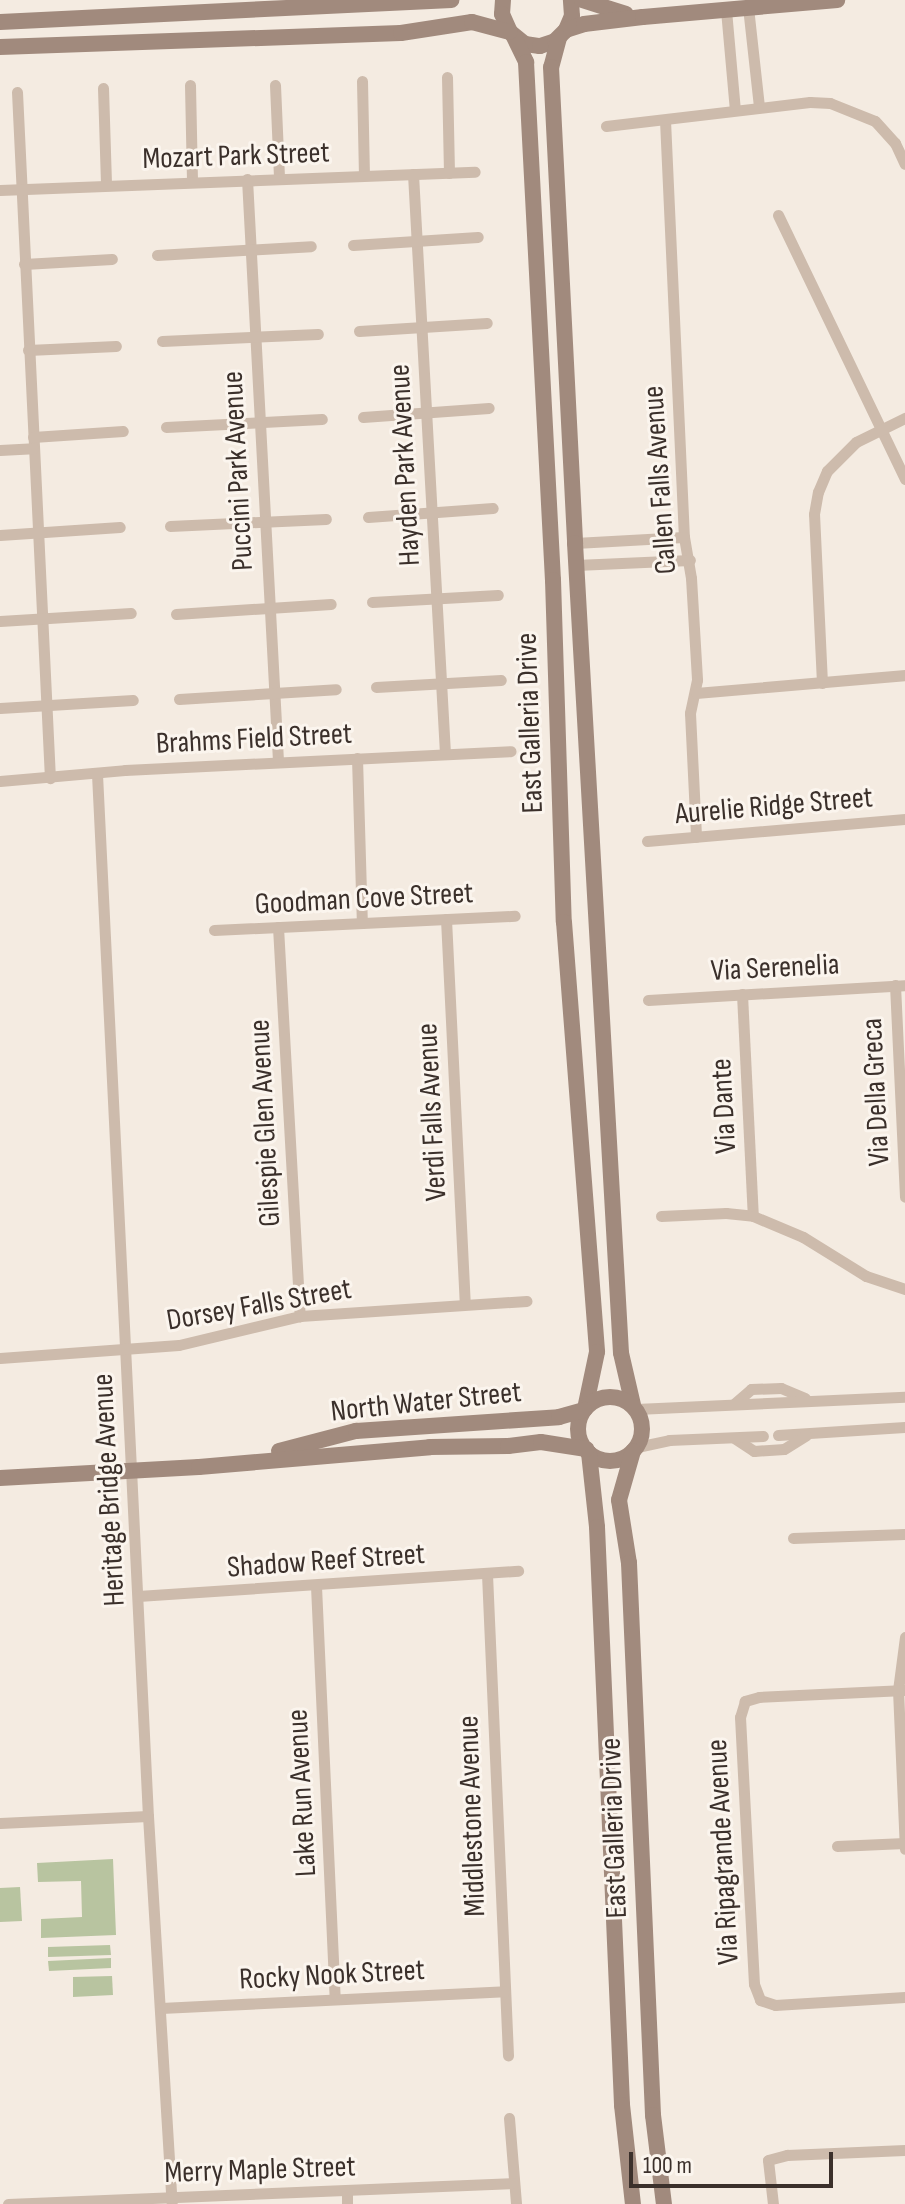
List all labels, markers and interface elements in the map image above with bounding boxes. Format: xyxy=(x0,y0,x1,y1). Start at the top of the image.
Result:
street label: Mozart Park Street xyxy=(142,135,330,177)
street label: Hayden Park Avenue xyxy=(382,363,428,567)
street label: Puccini Park Avenue xyxy=(215,370,261,572)
street label: Callen Falls Avenue xyxy=(635,385,685,575)
street label: East Galleria Drive xyxy=(509,632,551,814)
street label: Brahms Field Street xyxy=(155,716,353,762)
street label: Aurelie Ridge Street xyxy=(674,779,874,833)
street label: Goodman Cove Street xyxy=(254,875,474,923)
street label: Via Serenelia xyxy=(710,947,840,989)
street label: Via Della Greca xyxy=(854,1017,898,1167)
street label: Gilespie Glen Avenue xyxy=(242,1018,288,1228)
street label: Verdi Falls Avenue xyxy=(409,1022,455,1202)
street label: Via Dante xyxy=(704,1057,744,1155)
street label: Dorsey Falls Street xyxy=(164,1271,354,1339)
street label: Heritage Bridge Avenue xyxy=(85,1373,133,1607)
street label: North Water Street xyxy=(329,1374,523,1430)
street label: Shadow Reef Street xyxy=(226,1536,426,1586)
street label: Lake Run Avenue xyxy=(280,1708,324,1878)
street label: Middlestone Avenue xyxy=(450,1715,494,1917)
street label: East Galleria Drive xyxy=(593,1737,635,1919)
street label: Via Ripagrande Avenue xyxy=(699,1738,747,1966)
street label: Rocky Nook Street xyxy=(238,1952,426,1998)
scale bar xyxy=(633,2136,837,2186)
street label: Merry Maple Street xyxy=(164,2149,356,2191)
text: 100 m xyxy=(643,2151,692,2180)

